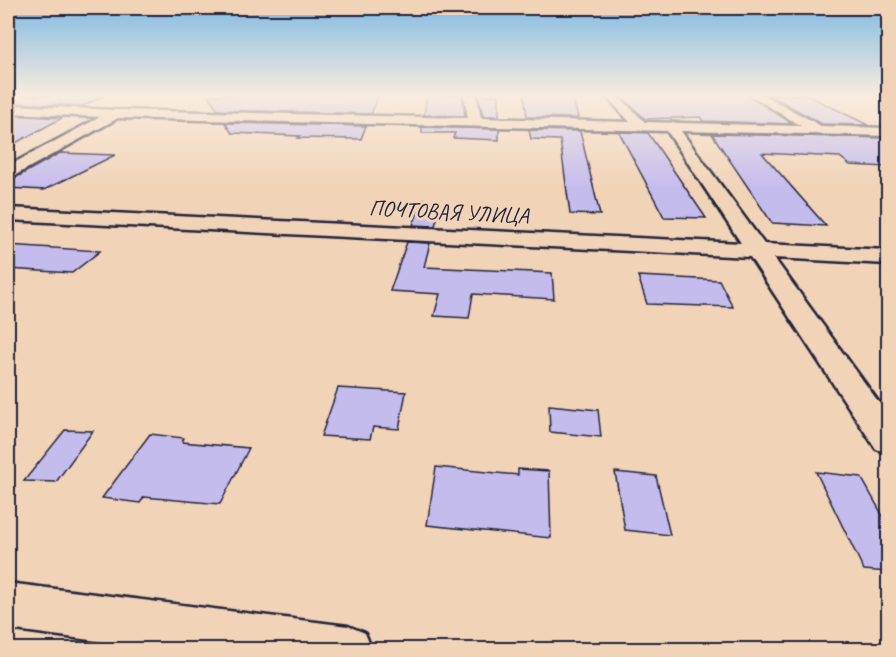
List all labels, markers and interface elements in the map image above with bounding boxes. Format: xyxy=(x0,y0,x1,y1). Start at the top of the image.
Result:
street label: ПОЧТОВАЯ УЛИЦА xyxy=(368,194,530,230)

